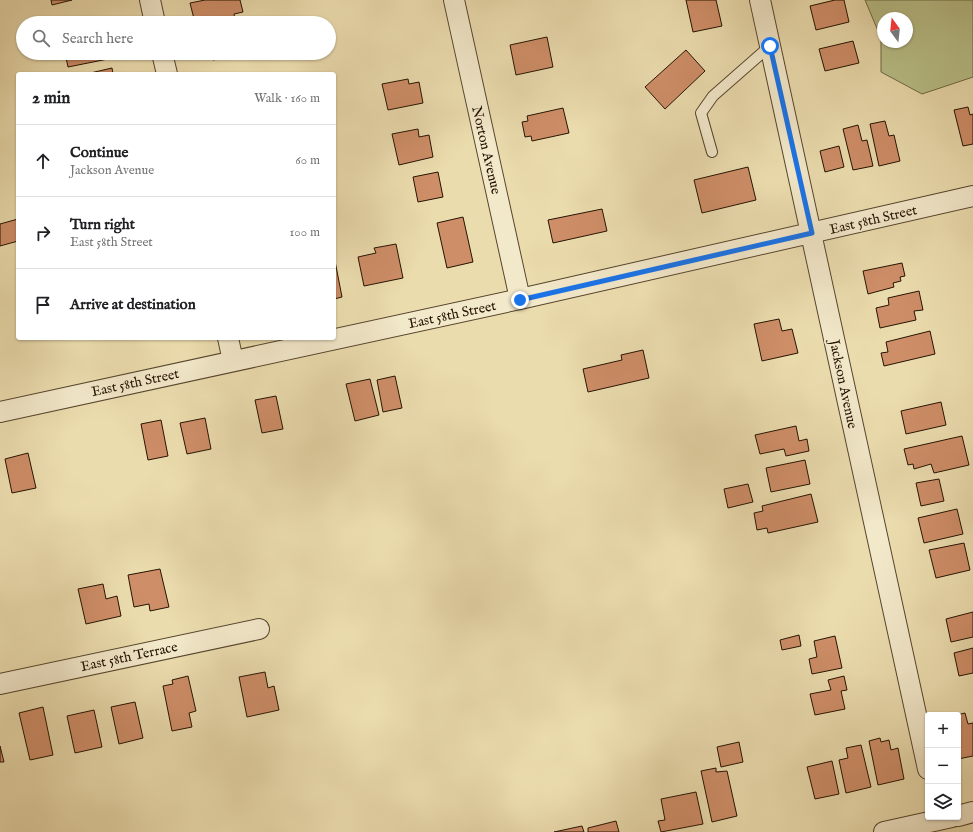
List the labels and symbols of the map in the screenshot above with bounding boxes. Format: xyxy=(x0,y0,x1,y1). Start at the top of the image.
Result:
north arrow xyxy=(877,12,913,48)
route start xyxy=(761,37,779,55)
street label: Norton Avenue xyxy=(467,104,505,197)
street label: East 58th Street xyxy=(828,201,919,239)
route end xyxy=(511,291,529,309)
street label: East 58th Street xyxy=(407,297,498,333)
street label: Jackson Avenue xyxy=(824,336,861,431)
street label: East 58th Street xyxy=(90,365,181,401)
street label: East 58th Terrace xyxy=(79,638,180,676)

